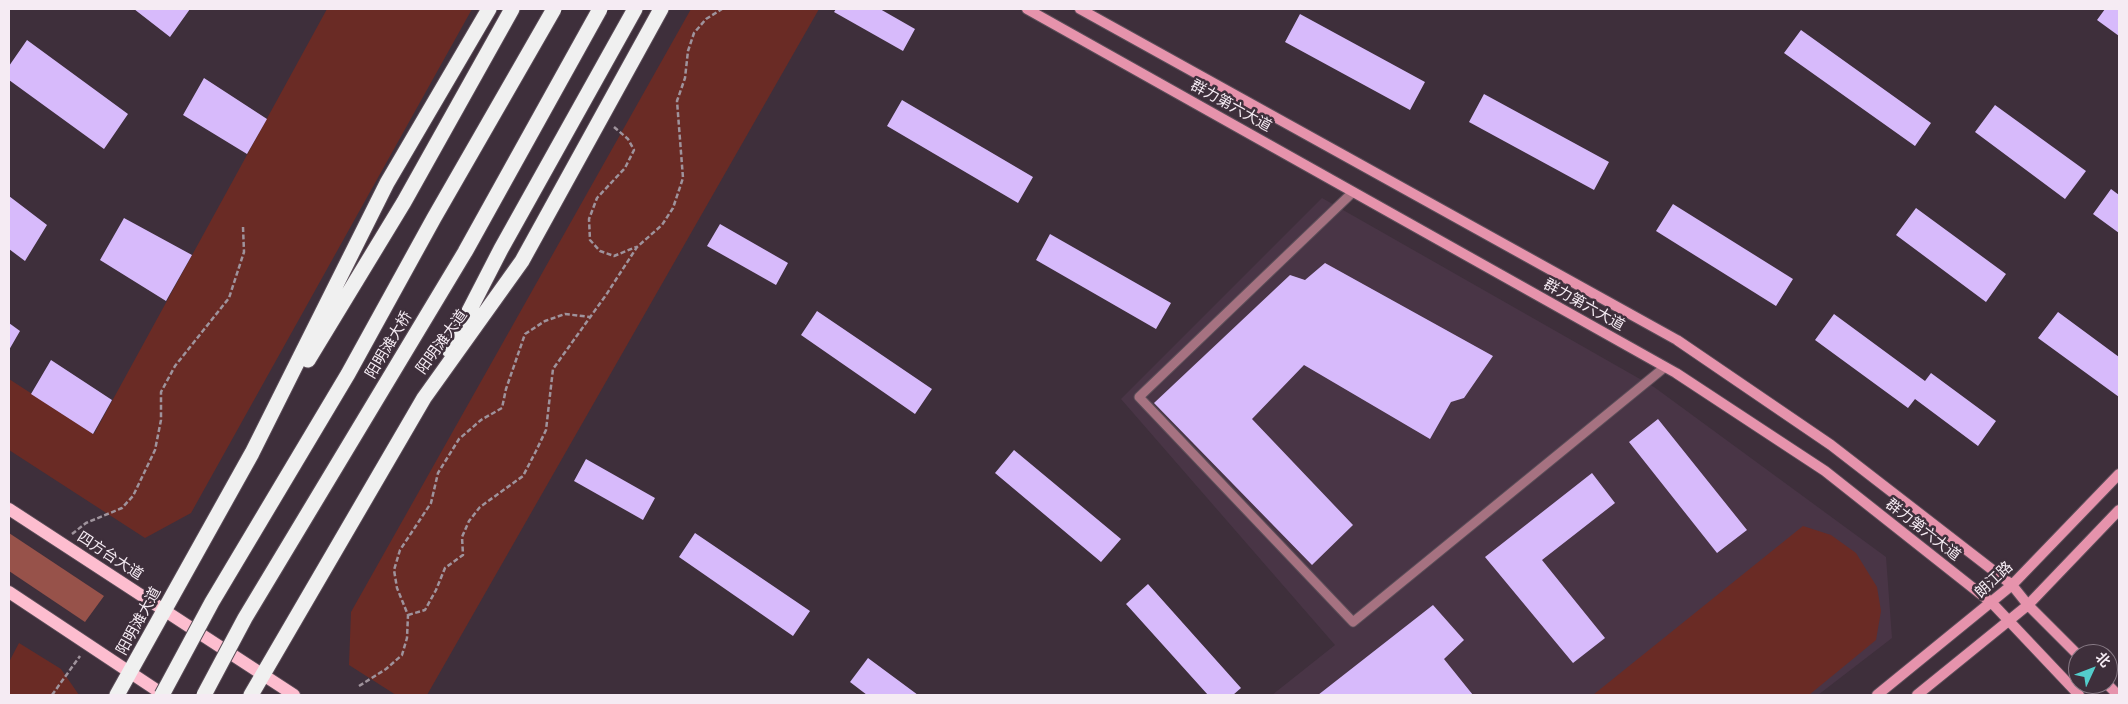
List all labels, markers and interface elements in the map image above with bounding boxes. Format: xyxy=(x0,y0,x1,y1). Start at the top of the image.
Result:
street label: 群力第六大道 xyxy=(1187,76,1275,136)
street label: 群力第六大道 xyxy=(1540,275,1628,335)
street label: 阳明滩大道 xyxy=(413,306,471,378)
street label: 阳明滩大桥 xyxy=(362,308,416,382)
street label: 群力第六大道 xyxy=(1882,495,1964,565)
street label: 四方台大道 xyxy=(74,528,146,584)
street label: 朗江路 xyxy=(1971,558,2017,602)
street label: 阳明滩大道 xyxy=(113,584,165,658)
north arrow xyxy=(2068,644,2118,694)
text: 北 xyxy=(2093,649,2114,670)

